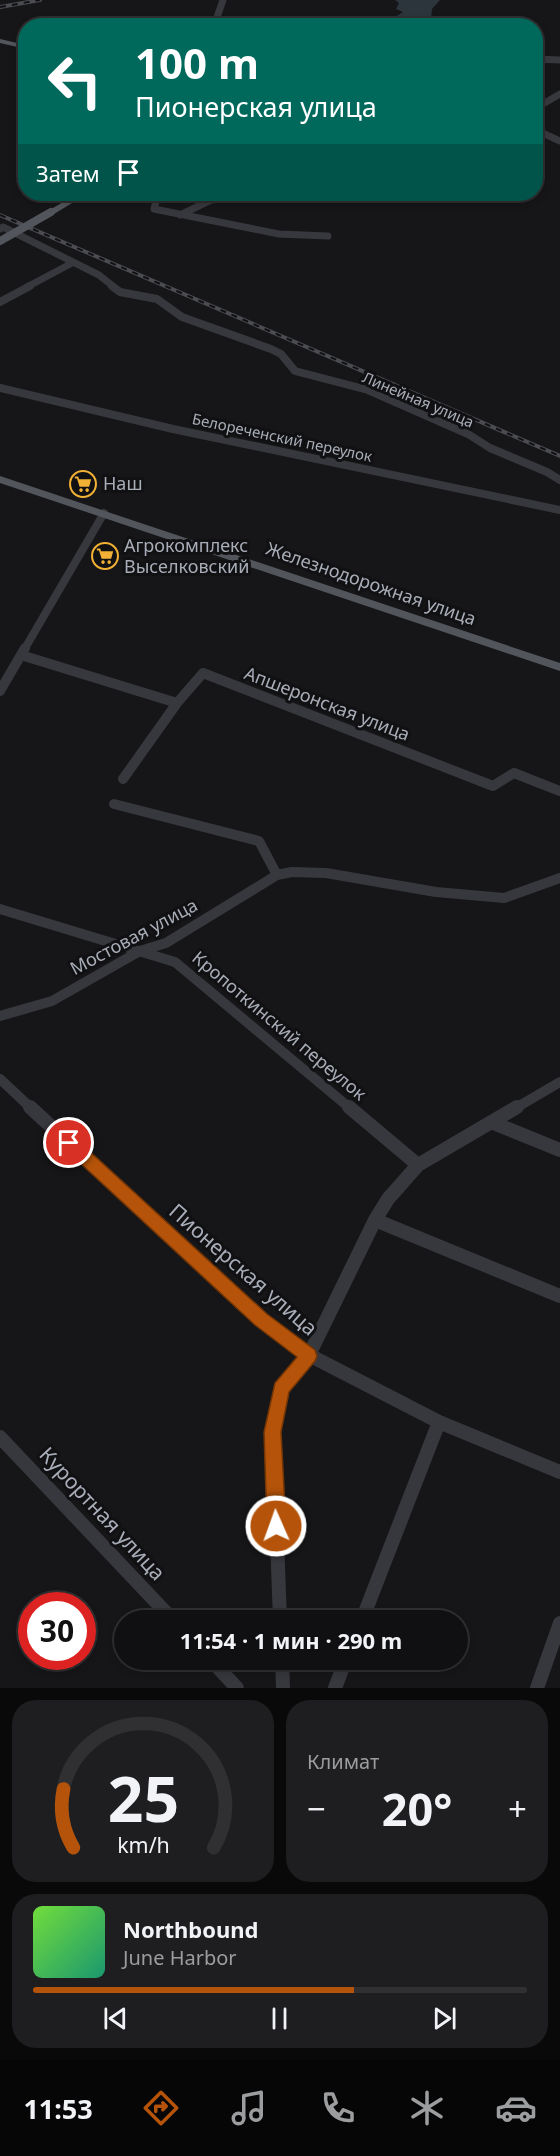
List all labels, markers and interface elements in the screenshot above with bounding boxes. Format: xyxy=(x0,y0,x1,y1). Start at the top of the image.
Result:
text: 100 m xyxy=(135,34,259,91)
icon: left xyxy=(36,42,114,120)
text: Пионерская улица xyxy=(135,88,377,125)
icon: arrive xyxy=(112,156,145,189)
text: Затем xyxy=(36,158,100,188)
street label: Линейная улица xyxy=(360,367,477,432)
street label: Белореченский переулок xyxy=(190,408,374,466)
supermarket icon: Наш xyxy=(68,469,98,499)
place label: Наш xyxy=(103,471,142,495)
place label: Агрокомплекс Выселковский xyxy=(124,533,249,578)
street label: Железнодорожная улица xyxy=(263,536,479,630)
supermarket icon: Агрокомплекс Выселковский xyxy=(90,541,120,571)
street label: Апшеронская улица xyxy=(241,660,413,746)
street label: Мостовая улица xyxy=(66,892,201,980)
street label: Кропоткинский переулок xyxy=(188,945,372,1105)
pin xyxy=(43,1117,94,1168)
icon: arrive xyxy=(52,1126,85,1159)
street label: Пионерская улица xyxy=(164,1197,324,1341)
street label: Курортная улица xyxy=(34,1441,172,1586)
position arrow xyxy=(244,1494,308,1558)
speed limit sign: 30 xyxy=(18,1592,96,1670)
text: 11:54 · 1 мин · 290 m xyxy=(180,1625,402,1655)
text: Климат xyxy=(307,1748,379,1775)
text: 25 xyxy=(107,1755,179,1840)
text: 20° xyxy=(382,1778,452,1839)
text: − xyxy=(307,1786,326,1831)
text: + xyxy=(508,1786,527,1831)
text: km/h xyxy=(117,1830,169,1859)
text: Northbound xyxy=(123,1914,258,1944)
text: June Harbor xyxy=(123,1944,237,1971)
icon: previous xyxy=(99,2002,132,2035)
icon: pause xyxy=(263,2002,296,2035)
icon: next xyxy=(428,2002,461,2035)
icon: directions xyxy=(140,2087,182,2129)
icon: music xyxy=(228,2087,270,2129)
icon: phone xyxy=(317,2087,359,2129)
icon: climate xyxy=(406,2087,448,2129)
icon: car xyxy=(495,2087,537,2129)
text: 11:53 xyxy=(23,2090,93,2127)

